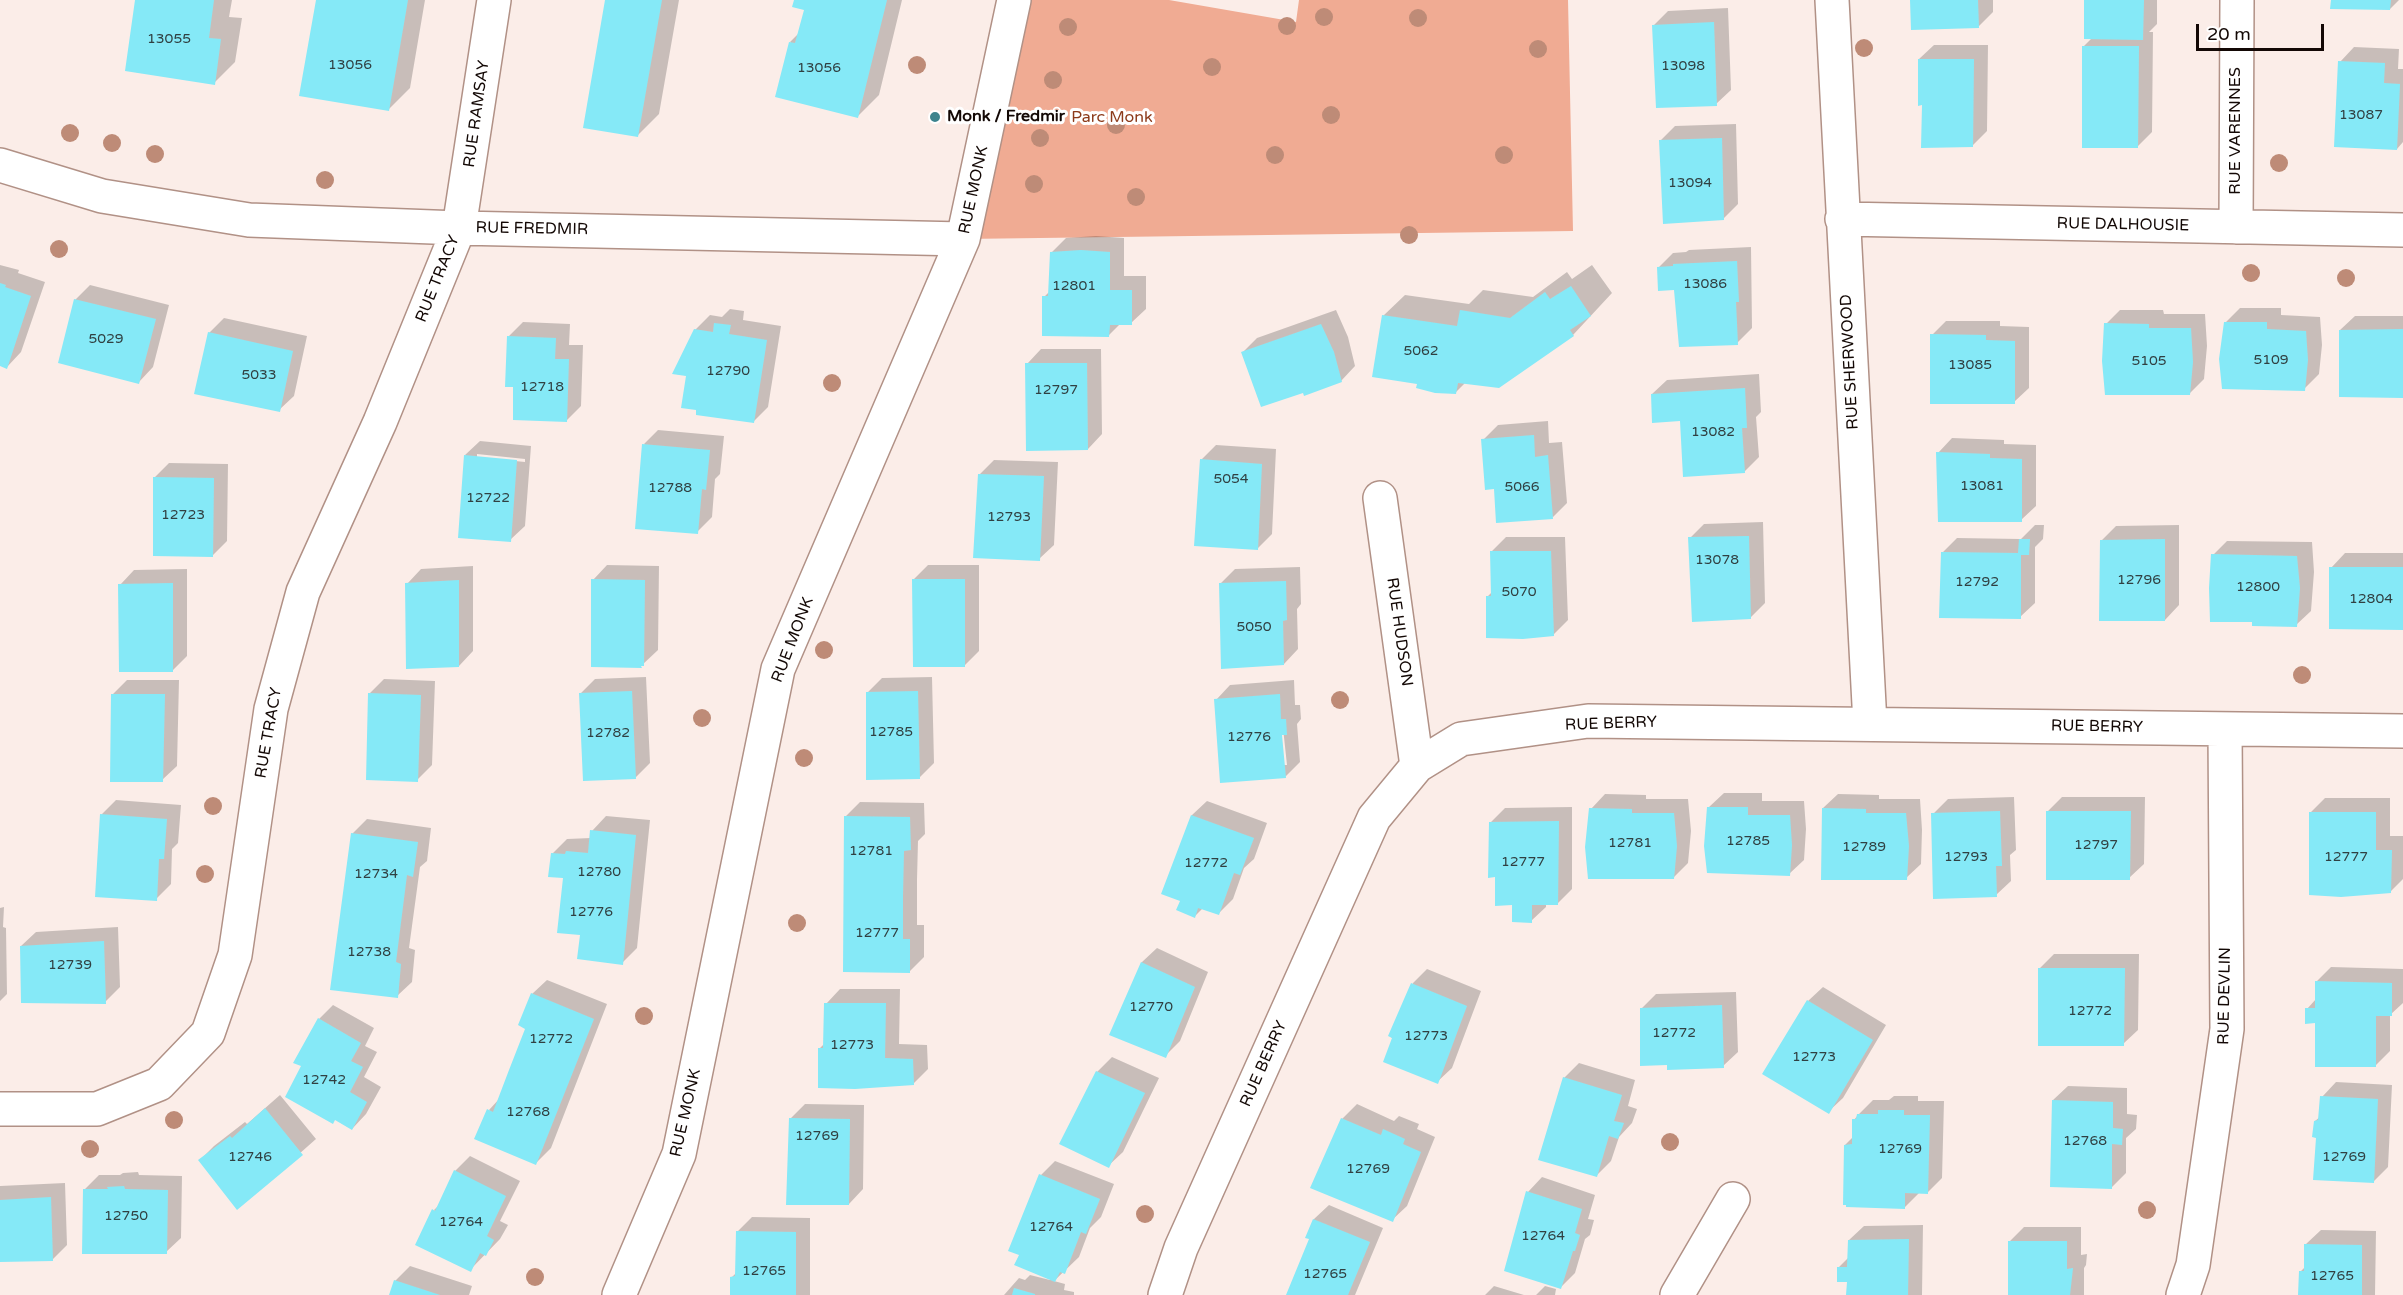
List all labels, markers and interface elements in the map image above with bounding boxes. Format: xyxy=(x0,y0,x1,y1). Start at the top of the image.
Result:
scale bar xyxy=(2199,12,2326,50)
text: 20 m xyxy=(2207,23,2251,45)
house number: 13055 xyxy=(147,31,191,47)
house number: 13056 xyxy=(328,57,372,73)
house number: 13098 xyxy=(1661,58,1705,74)
street label: RUE RAMSAY xyxy=(460,59,494,169)
house number: 13056 xyxy=(797,60,841,76)
street label: RUE VARENNES xyxy=(2226,67,2246,195)
place label: Monk / Fredmir xyxy=(947,107,1065,127)
house number: 13087 xyxy=(2339,107,2383,123)
park label: Parc Monk xyxy=(1071,108,1153,128)
marker: Monk / Fredmir xyxy=(928,110,942,124)
street label: RUE MONK xyxy=(955,144,993,236)
house number: 13094 xyxy=(1668,175,1712,191)
street label: RUE DALHOUSIE xyxy=(2057,214,2189,236)
street label: RUE FREDMIR xyxy=(476,218,588,240)
street label: RUE TRACY xyxy=(412,233,464,325)
house number: 13086 xyxy=(1683,276,1727,292)
house number: 12801 xyxy=(1052,278,1096,294)
street label: RUE SHERWOOD xyxy=(1837,294,1863,430)
house number: 5029 xyxy=(88,331,124,347)
house number: 5062 xyxy=(1403,343,1439,359)
house number: 5109 xyxy=(2253,352,2289,368)
house number: 5105 xyxy=(2131,353,2167,369)
house number: 13085 xyxy=(1948,357,1992,373)
house number: 12790 xyxy=(706,363,750,379)
house number: 5033 xyxy=(241,367,277,383)
house number: 12718 xyxy=(520,379,564,395)
house number: 12797 xyxy=(1034,382,1078,398)
house number: 13082 xyxy=(1691,424,1735,440)
house number: 5054 xyxy=(1213,471,1249,487)
house number: 13081 xyxy=(1960,478,2004,494)
house number: 5066 xyxy=(1504,479,1540,495)
house number: 12788 xyxy=(648,480,692,496)
house number: 12722 xyxy=(466,490,510,506)
house number: 12723 xyxy=(161,507,205,523)
house number: 12793 xyxy=(987,509,1031,525)
house number: 13078 xyxy=(1695,552,1739,568)
house number: 12796 xyxy=(2117,572,2161,588)
house number: 12792 xyxy=(1955,574,1999,590)
street label: RUE HUDSON xyxy=(1382,576,1416,688)
house number: 12800 xyxy=(2236,579,2280,595)
house number: 5070 xyxy=(1501,584,1537,600)
house number: 12804 xyxy=(2349,591,2393,607)
street label: RUE MONK xyxy=(768,595,818,685)
house number: 5050 xyxy=(1236,619,1272,635)
street label: RUE TRACY xyxy=(252,686,286,780)
street label: RUE BERRY xyxy=(1565,713,1657,735)
street label: RUE BERRY xyxy=(2051,717,2143,737)
house number: 12785 xyxy=(869,724,913,740)
house number: 12782 xyxy=(586,725,630,741)
house number: 12776 xyxy=(1227,729,1271,745)
house number: 12785 xyxy=(1726,833,1770,849)
house number: 12781 xyxy=(1608,835,1652,851)
house number: 12797 xyxy=(2074,837,2118,853)
house number: 12789 xyxy=(1842,839,1886,855)
house number: 12781 xyxy=(849,843,893,859)
house number: 12793 xyxy=(1944,849,1988,865)
house number: 12777 xyxy=(2324,849,2368,865)
house number: 12777 xyxy=(1501,854,1545,870)
house number: 12772 xyxy=(1184,855,1228,871)
house number: 12780 xyxy=(577,864,621,880)
house number: 12734 xyxy=(354,866,398,882)
house number: 12776 xyxy=(569,904,613,920)
house number: 12777 xyxy=(855,925,899,941)
house number: 12738 xyxy=(347,944,391,960)
street label: RUE DEVLIN xyxy=(2215,947,2235,1045)
house number: 12739 xyxy=(48,957,92,973)
house number: 12770 xyxy=(1129,999,1173,1015)
house number: 12772 xyxy=(2068,1003,2112,1019)
street label: RUE BERRY xyxy=(1236,1018,1292,1110)
house number: 12772 xyxy=(1652,1025,1696,1041)
house number: 12773 xyxy=(1404,1028,1448,1044)
house number: 12772 xyxy=(529,1031,573,1047)
house number: 12773 xyxy=(830,1037,874,1053)
house number: 12773 xyxy=(1792,1049,1836,1065)
street label: RUE MONK xyxy=(667,1067,705,1159)
house number: 12742 xyxy=(302,1072,346,1088)
house number: 12768 xyxy=(506,1104,550,1120)
house number: 12769 xyxy=(795,1128,839,1144)
house number: 12768 xyxy=(2063,1133,2107,1149)
house number: 12769 xyxy=(1878,1141,1922,1157)
house number: 12746 xyxy=(228,1149,272,1165)
house number: 12769 xyxy=(2322,1149,2366,1165)
house number: 12769 xyxy=(1346,1161,1390,1177)
house number: 12750 xyxy=(104,1208,148,1224)
house number: 12764 xyxy=(439,1214,483,1230)
house number: 12764 xyxy=(1029,1219,1073,1235)
house number: 12764 xyxy=(1521,1228,1565,1244)
house number: 12765 xyxy=(742,1263,786,1279)
house number: 12765 xyxy=(1303,1266,1347,1282)
house number: 12765 xyxy=(2310,1268,2354,1284)

